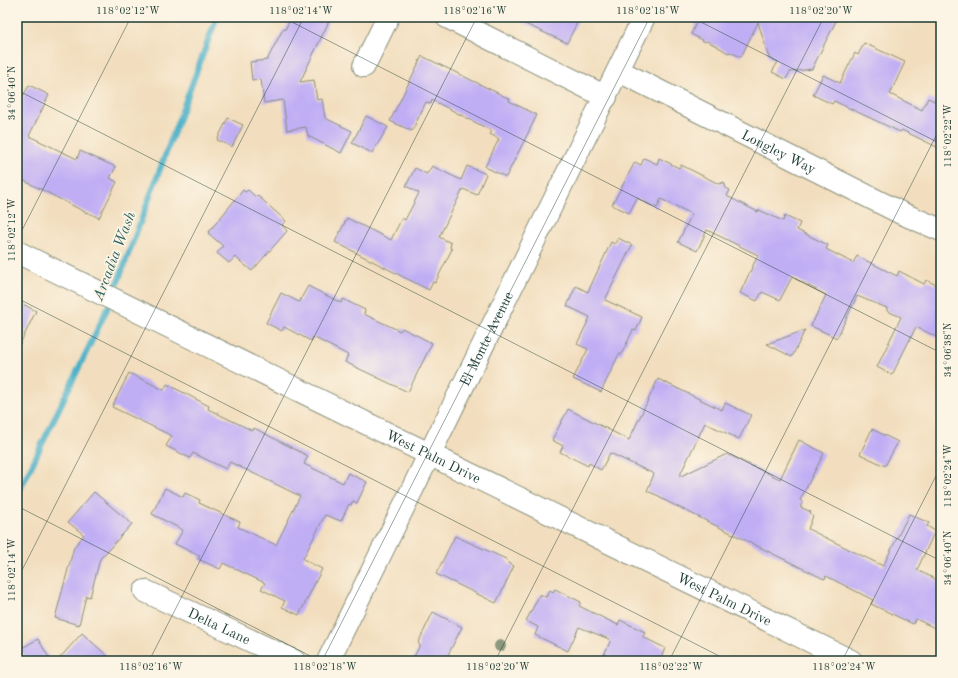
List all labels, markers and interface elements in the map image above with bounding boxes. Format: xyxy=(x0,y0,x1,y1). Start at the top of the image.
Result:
text: 118°02'12"W xyxy=(96,6,160,16)
text: 118°02'14"W xyxy=(269,6,333,16)
text: 118°02'16"W xyxy=(443,6,507,16)
text: 118°02'18"W xyxy=(616,6,680,16)
text: 118°02'20"W xyxy=(789,6,853,16)
text: 34°06'40"N xyxy=(7,65,17,120)
text: 118°02'22"W xyxy=(943,104,953,168)
street label: Longley Way xyxy=(739,128,818,177)
text: 118°02'12"W xyxy=(7,198,17,262)
water label: Arcadia Wash xyxy=(91,210,139,304)
street label: El Monte Avenue xyxy=(458,290,516,389)
text: 34°06'38"N xyxy=(943,322,953,377)
street label: West Palm Drive xyxy=(384,428,483,486)
text: 118°02'24"W xyxy=(943,444,953,508)
text: 34°06'40"N xyxy=(943,530,953,585)
text: 118°02'14"W xyxy=(7,538,17,602)
street label: West Palm Drive xyxy=(675,571,774,629)
street label: Delta Lane xyxy=(185,606,252,647)
text: 118°02'16"W xyxy=(119,662,183,672)
text: 118°02'18"W xyxy=(293,662,357,672)
text: 118°02'20"W xyxy=(466,662,530,672)
text: 118°02'22"W xyxy=(639,662,703,672)
text: 118°02'24"W xyxy=(812,662,876,672)

